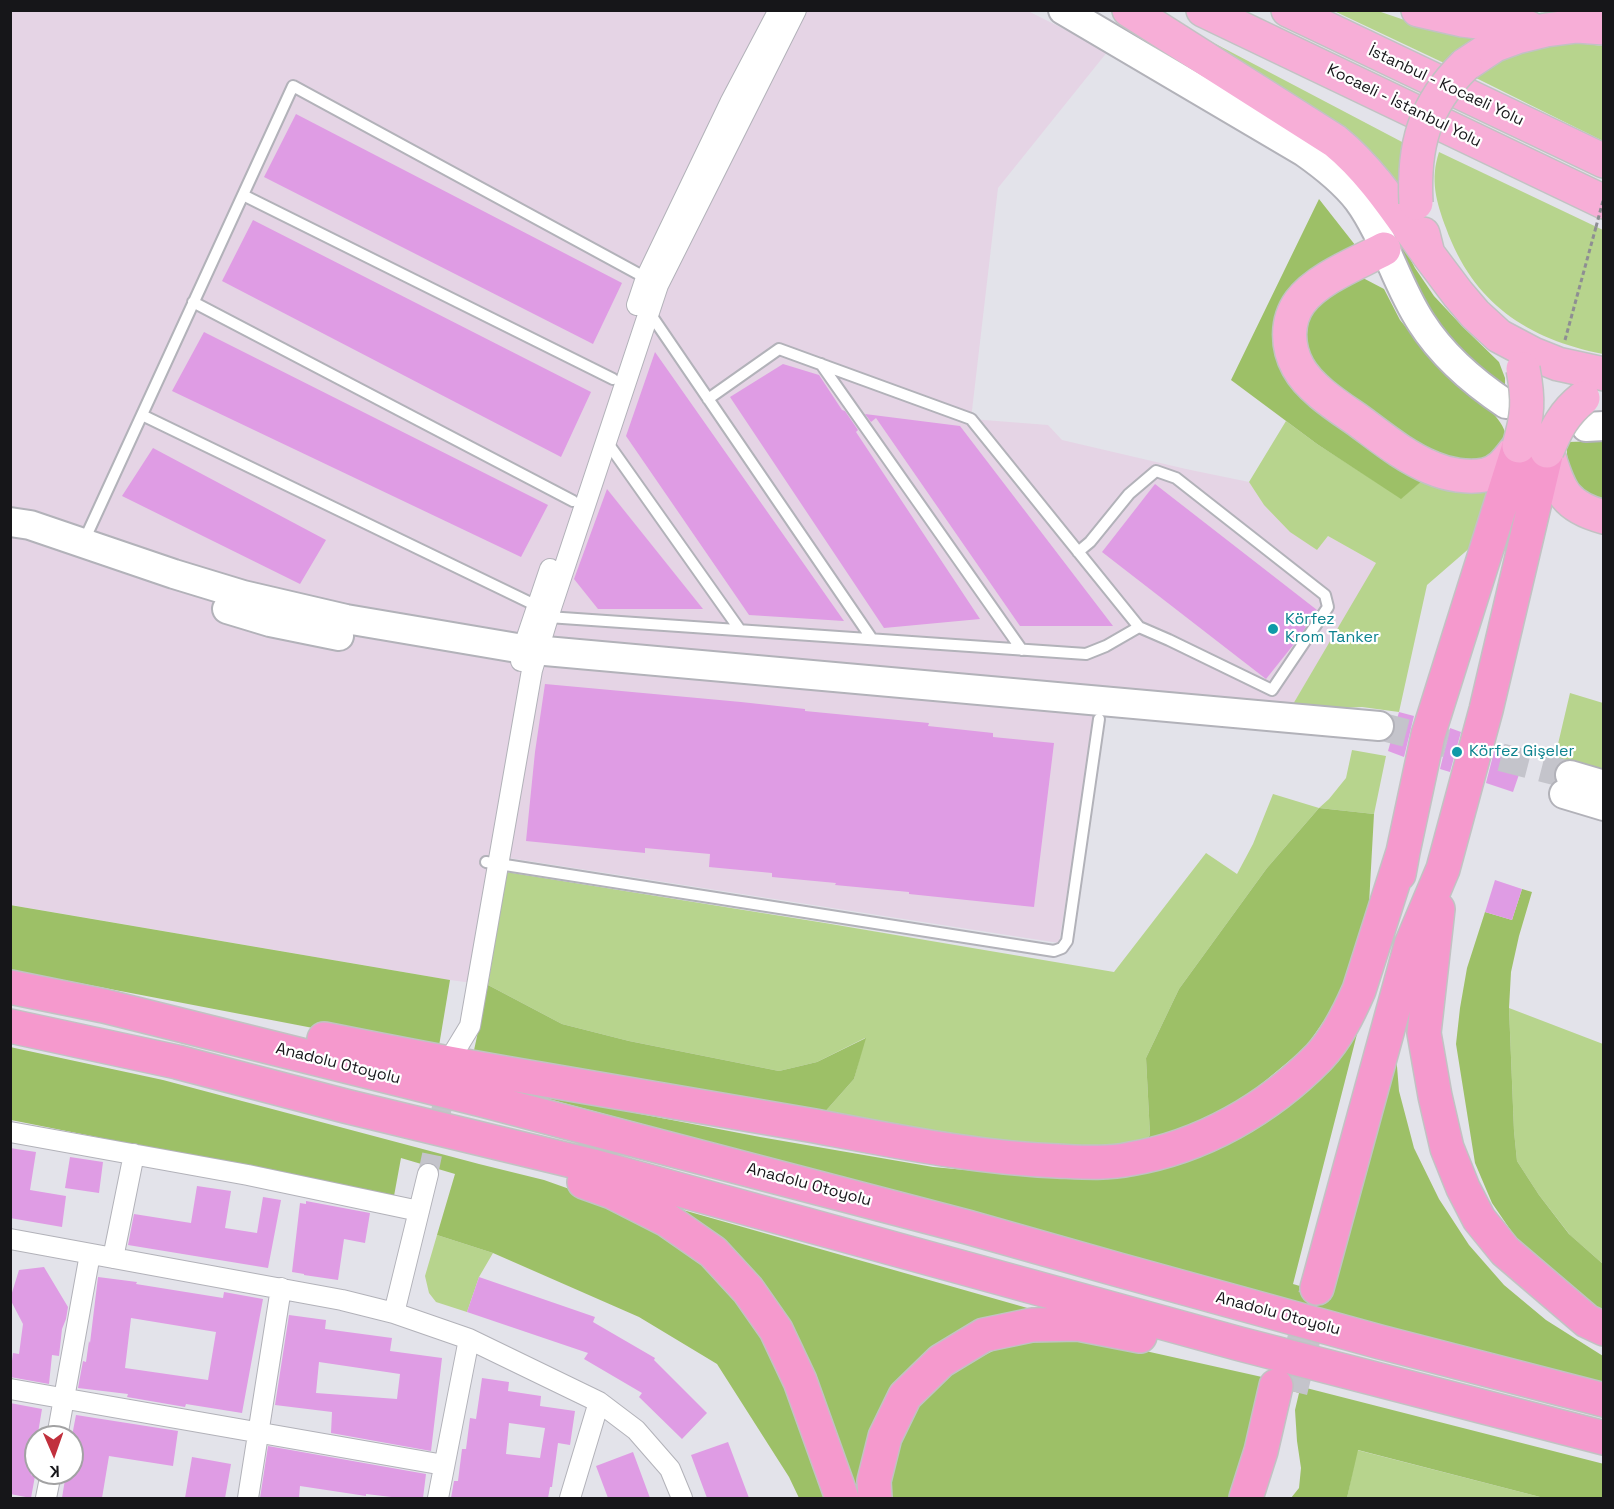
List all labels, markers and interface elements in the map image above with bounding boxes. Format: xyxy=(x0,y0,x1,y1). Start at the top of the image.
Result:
street label: İstanbul - Kocaeli Yolu xyxy=(1365,42,1527,130)
street label: Kocaeli - İstanbul Yolu xyxy=(1324,60,1484,152)
place label: Körfez Krom Tanker xyxy=(1285,610,1379,648)
marker: Körfez Krom Tanker xyxy=(1266,622,1280,636)
place label: Körfez Gişeler xyxy=(1469,742,1574,762)
marker: Körfez Gişeler xyxy=(1450,745,1464,759)
street label: Anadolu Otoyolu xyxy=(274,1039,402,1089)
street label: Anadolu Otoyolu xyxy=(745,1159,873,1211)
street label: Anadolu Otoyolu xyxy=(1214,1288,1342,1340)
north arrow xyxy=(24,1425,84,1485)
text: K xyxy=(49,1461,60,1482)

